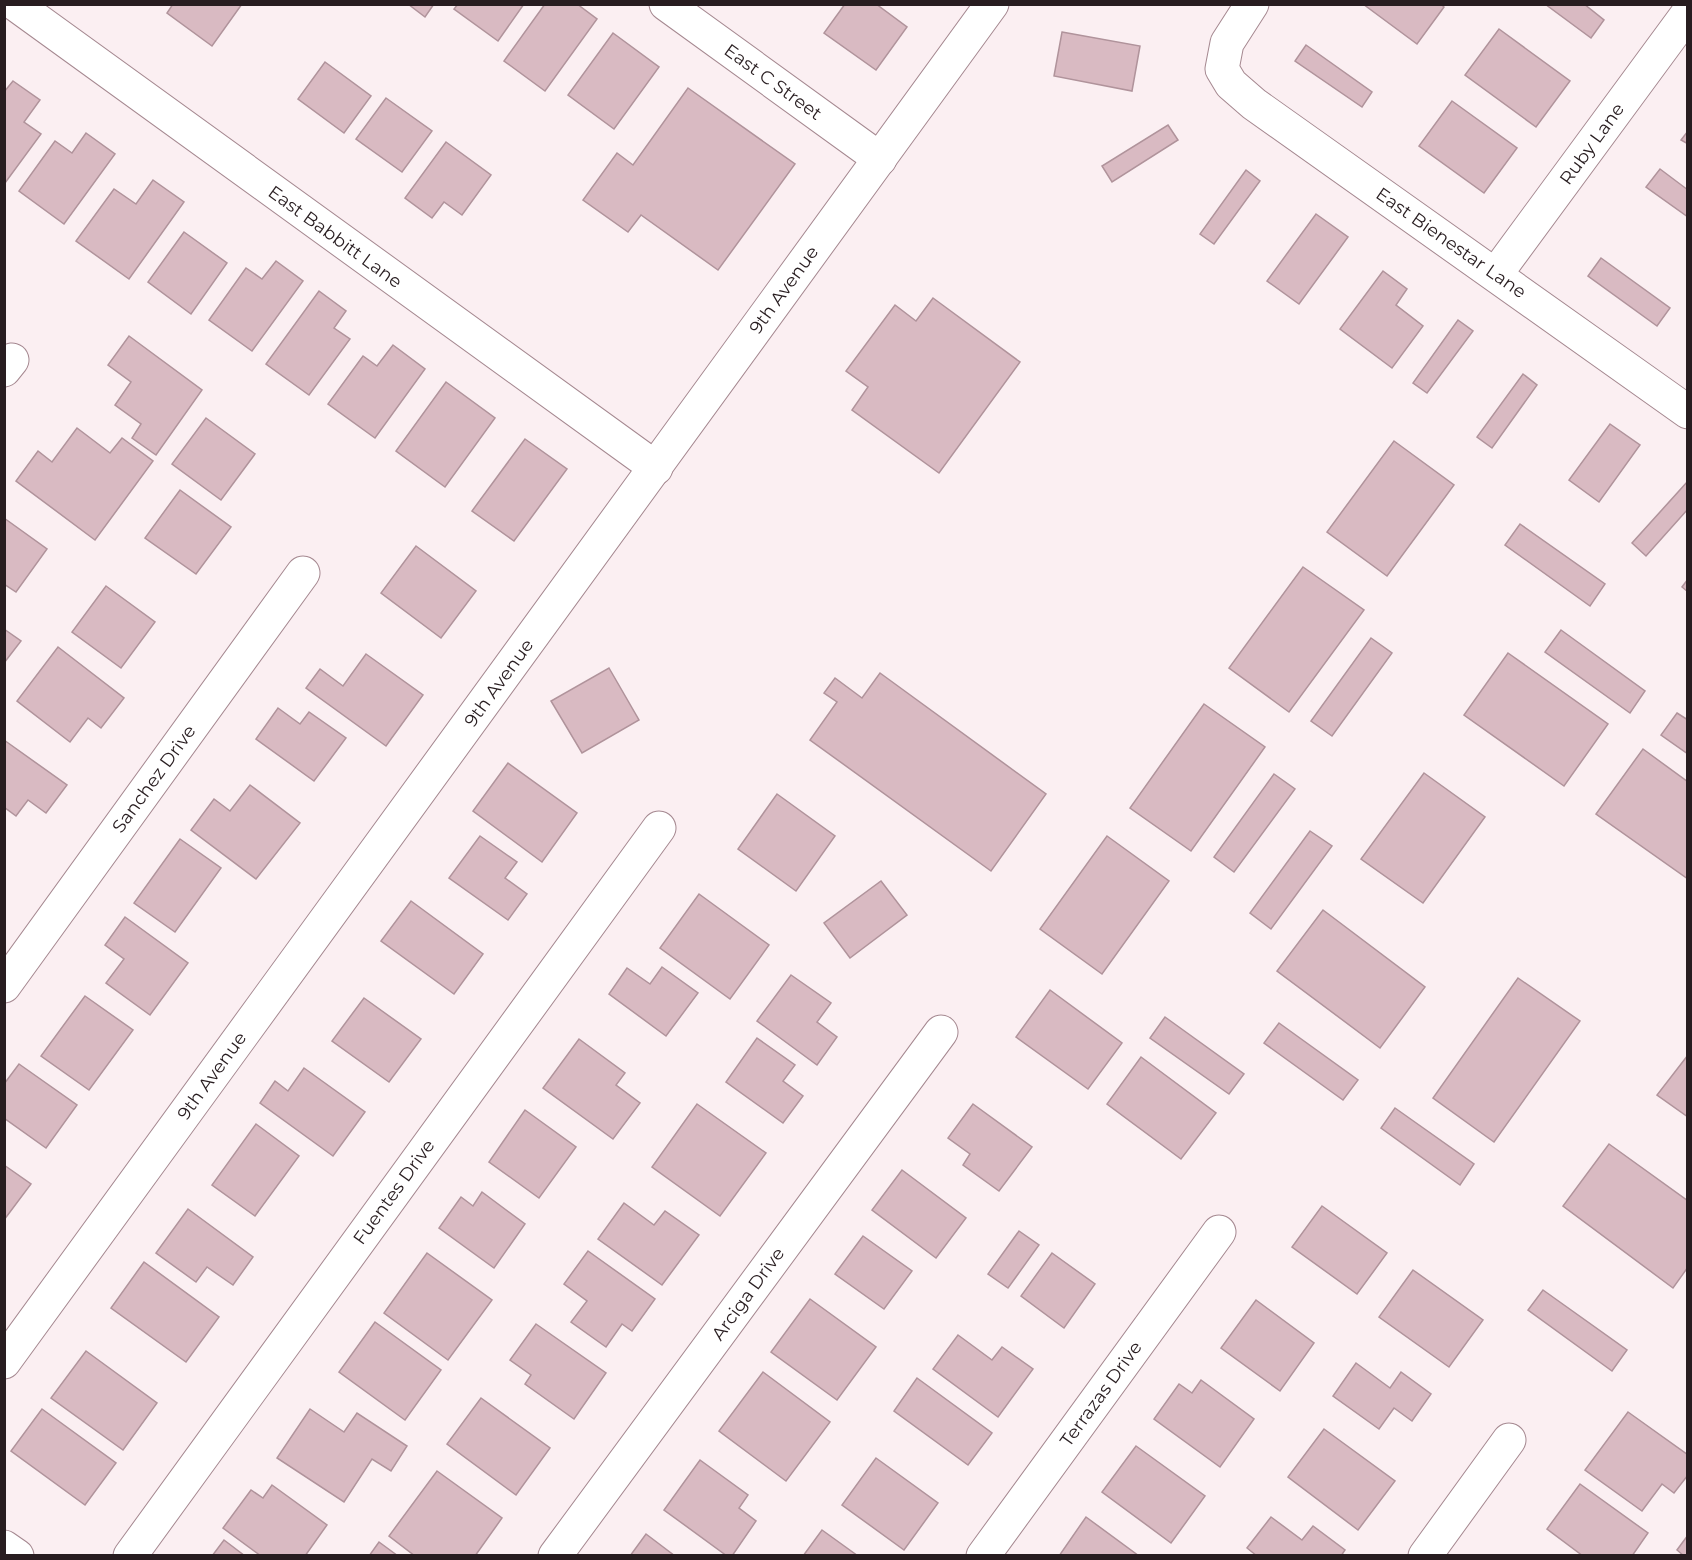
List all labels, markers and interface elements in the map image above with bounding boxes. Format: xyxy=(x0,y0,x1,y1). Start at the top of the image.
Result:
street label: East C Street xyxy=(720,39,826,125)
street label: Ruby Lane xyxy=(1555,99,1629,189)
street label: East Babbitt Lane xyxy=(264,181,406,293)
street label: East Bienestar Lane xyxy=(1372,183,1530,303)
street label: 9th Avenue xyxy=(745,242,823,338)
street label: 9th Avenue xyxy=(460,635,538,731)
street label: Sanchez Drive xyxy=(108,721,201,837)
street label: 9th Avenue xyxy=(173,1028,251,1124)
street label: Fuentes Drive xyxy=(348,1135,440,1249)
street label: Arciga Drive xyxy=(707,1243,789,1345)
street label: Terrazas Drive xyxy=(1055,1337,1147,1451)

